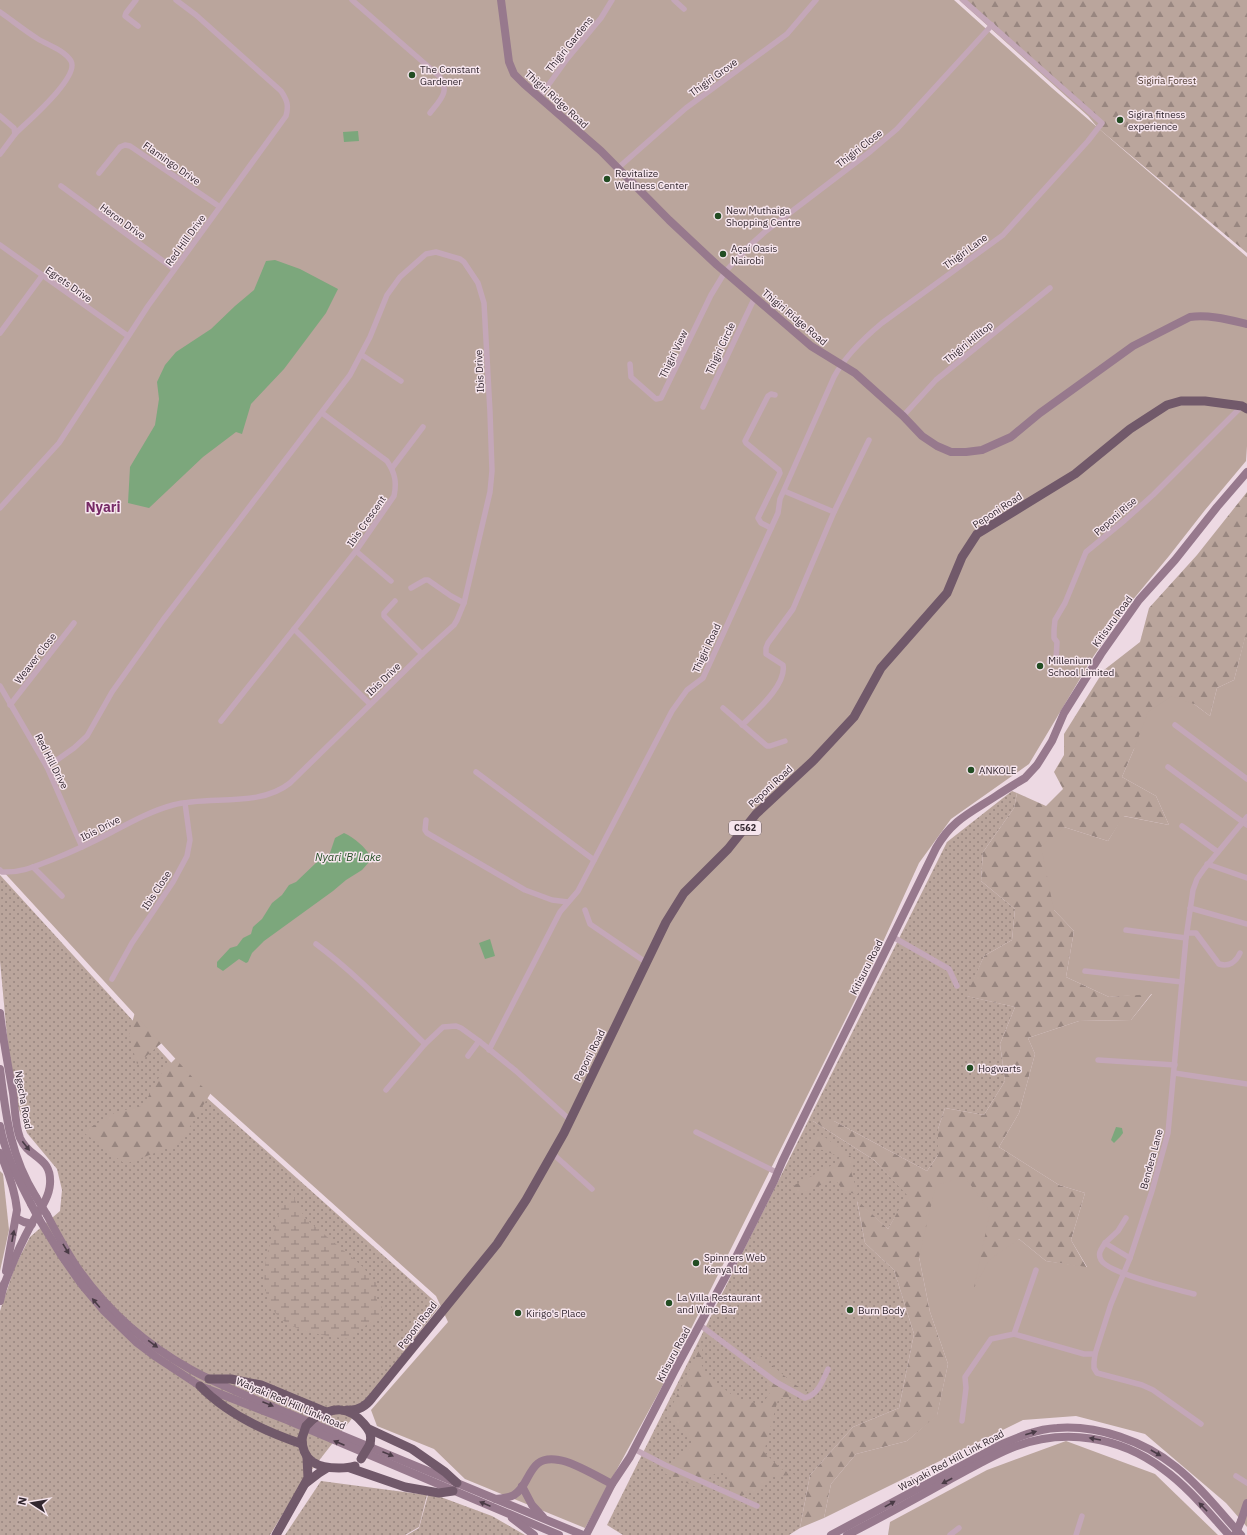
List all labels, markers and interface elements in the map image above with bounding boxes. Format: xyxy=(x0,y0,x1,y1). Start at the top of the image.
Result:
street label: Thigiri Gardens xyxy=(543,14,596,75)
street label: Thigiri Grove xyxy=(687,55,740,99)
place label: The Constant Gardener xyxy=(420,63,480,88)
street label: Thigiri Ridge Road xyxy=(522,67,591,131)
marker: The Constant Gardener xyxy=(407,70,417,80)
park label: Sigiria Forest xyxy=(1138,74,1197,87)
place label: Sigira fitness experience xyxy=(1128,108,1186,133)
marker: Sigira fitness experience xyxy=(1115,115,1125,125)
street label: Thigiri Close xyxy=(834,126,885,170)
street label: Flamingo Drive xyxy=(141,139,203,188)
place label: Revitalize Wellness Center xyxy=(615,167,688,192)
marker: Revitalize Wellness Center xyxy=(602,174,612,184)
street label: Heron Drive xyxy=(97,201,148,243)
place label: New Muthaiga Shopping Centre xyxy=(726,204,801,229)
marker: New Muthaiga Shopping Centre xyxy=(713,211,723,221)
street label: Red Hill Drive xyxy=(162,212,209,269)
street label: Thigiri Lane xyxy=(941,231,990,272)
place label: Açaí Oasis Nairobi xyxy=(731,242,777,267)
marker: Açaí Oasis Nairobi xyxy=(718,249,728,259)
street label: Egrets Drive xyxy=(43,264,95,306)
street label: Thigiri Ridge Road xyxy=(759,286,830,348)
street label: Thigiri Hilltop xyxy=(941,318,996,366)
street label: Thigiri Circle xyxy=(703,320,738,376)
street label: Thigiri View xyxy=(656,328,691,380)
street label: Ibis Drive xyxy=(472,349,487,393)
street label: Peponi Road xyxy=(970,490,1024,531)
street label: Ibis Crescent xyxy=(344,493,389,549)
street label: Peponi Rise xyxy=(1091,494,1140,539)
district label: Nyari xyxy=(85,498,121,516)
street label: Kitisuru Road xyxy=(1089,593,1135,649)
street label: Thigiri Road xyxy=(689,621,724,675)
street label: Weaver Close xyxy=(12,630,60,686)
place label: Millenium School Limited xyxy=(1048,654,1114,679)
street label: Ibis Drive xyxy=(363,659,404,699)
marker: Millenium School Limited xyxy=(1035,661,1045,671)
street label: Red Hill Drive xyxy=(32,731,71,792)
street label: Peponi Road xyxy=(745,762,795,810)
place label: ANKOLE xyxy=(979,764,1017,777)
marker: ANKOLE xyxy=(966,765,976,775)
street label: Ibis Drive xyxy=(78,813,123,844)
road number: C562 xyxy=(729,821,761,835)
water label: Nyari 'B' Lake xyxy=(315,850,381,864)
street label: Ibis Close xyxy=(139,868,174,912)
street label: Kitisuru Road xyxy=(847,937,886,997)
street label: Peponi Road xyxy=(571,1027,608,1083)
place label: Hogwarts xyxy=(978,1062,1021,1075)
marker: Hogwarts xyxy=(965,1063,975,1073)
street label: Ngecha Road xyxy=(12,1070,35,1130)
street label: Bendera Lane xyxy=(1137,1127,1166,1191)
one-way arrow xyxy=(21,1141,30,1151)
one-way arrow xyxy=(10,1230,16,1242)
one-way arrow xyxy=(62,1244,70,1254)
place label: Spinners Web Kenya Ltd xyxy=(704,1251,766,1276)
marker: Spinners Web Kenya Ltd xyxy=(691,1258,701,1268)
place label: La Villa Restaurant and Wine Bar xyxy=(677,1291,761,1316)
one-way arrow xyxy=(92,1297,101,1308)
marker: La Villa Restaurant and Wine Bar xyxy=(664,1298,674,1308)
street label: Peponi Road xyxy=(395,1299,440,1351)
place label: Burn Body xyxy=(858,1304,905,1317)
marker: Burn Body xyxy=(845,1305,855,1315)
place label: Kirigo's Place xyxy=(526,1307,586,1320)
marker: Kirigo's Place xyxy=(513,1308,523,1318)
street label: Kitisuru Road xyxy=(654,1325,693,1384)
one-way arrow xyxy=(148,1340,158,1348)
street label: Waiyaki Red Hill Link Road xyxy=(234,1374,348,1432)
one-way arrow xyxy=(262,1402,274,1408)
street label: Waiyaki Red Hill Link Road xyxy=(896,1427,1006,1494)
one-way arrow xyxy=(1025,1430,1037,1436)
one-way arrow xyxy=(1089,1435,1101,1441)
one-way arrow xyxy=(332,1439,344,1445)
one-way arrow xyxy=(1150,1450,1162,1457)
one-way arrow xyxy=(383,1451,395,1457)
one-way arrow xyxy=(941,1478,953,1485)
north arrow xyxy=(12,1483,52,1523)
text: N xyxy=(15,1496,30,1506)
one-way arrow xyxy=(478,1500,490,1506)
one-way arrow xyxy=(884,1500,896,1507)
one-way arrow xyxy=(1198,1501,1207,1512)

